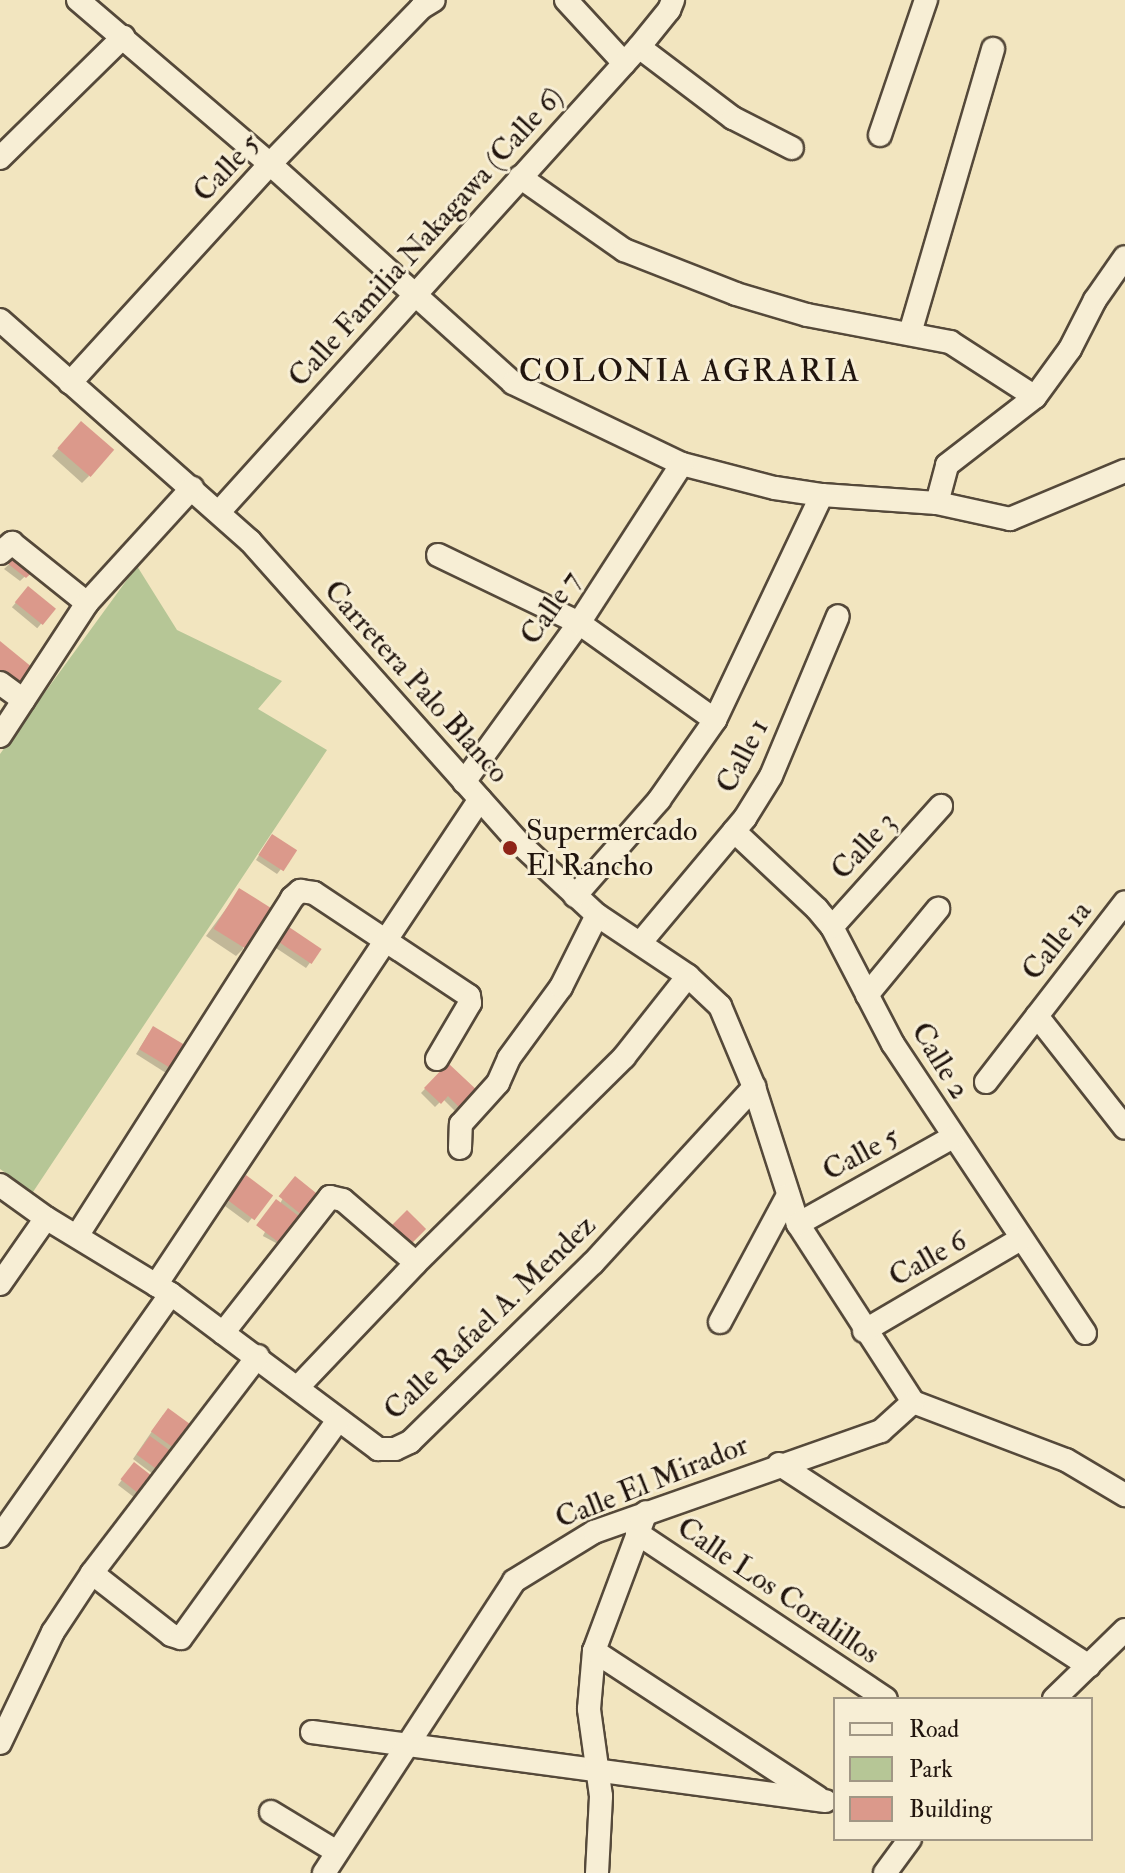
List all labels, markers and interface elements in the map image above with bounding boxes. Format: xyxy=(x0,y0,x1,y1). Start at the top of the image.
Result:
street label: Calle Familia Nakagawa (Calle 6) xyxy=(281,79,571,395)
street label: Calle 5 xyxy=(186,126,268,210)
district label: COLONIA AGRARIA xyxy=(519,352,861,390)
street label: Calle 7 xyxy=(513,564,589,652)
street label: Carretera Palo Blanco xyxy=(316,573,516,791)
street label: Calle 1 xyxy=(709,713,777,799)
street label: Calle 3 xyxy=(824,804,904,888)
place label: Supermercado El Rancho xyxy=(526,813,697,884)
marker: Supermercado El Rancho xyxy=(501,839,519,857)
street label: Calle 1a xyxy=(1015,894,1099,988)
street label: Calle 2 xyxy=(903,1016,977,1106)
street label: Calle 5 xyxy=(817,1119,905,1189)
street label: Calle Rafael A. Mendez xyxy=(377,1208,603,1428)
street label: Calle 6 xyxy=(883,1223,973,1295)
street label: Calle El Mirador xyxy=(550,1427,754,1537)
street label: Calle Los Coralillos xyxy=(670,1510,886,1672)
legend xyxy=(833,1697,1093,1841)
text: Road xyxy=(909,1714,959,1745)
text: Park xyxy=(909,1754,953,1785)
text: Building xyxy=(909,1794,992,1825)

